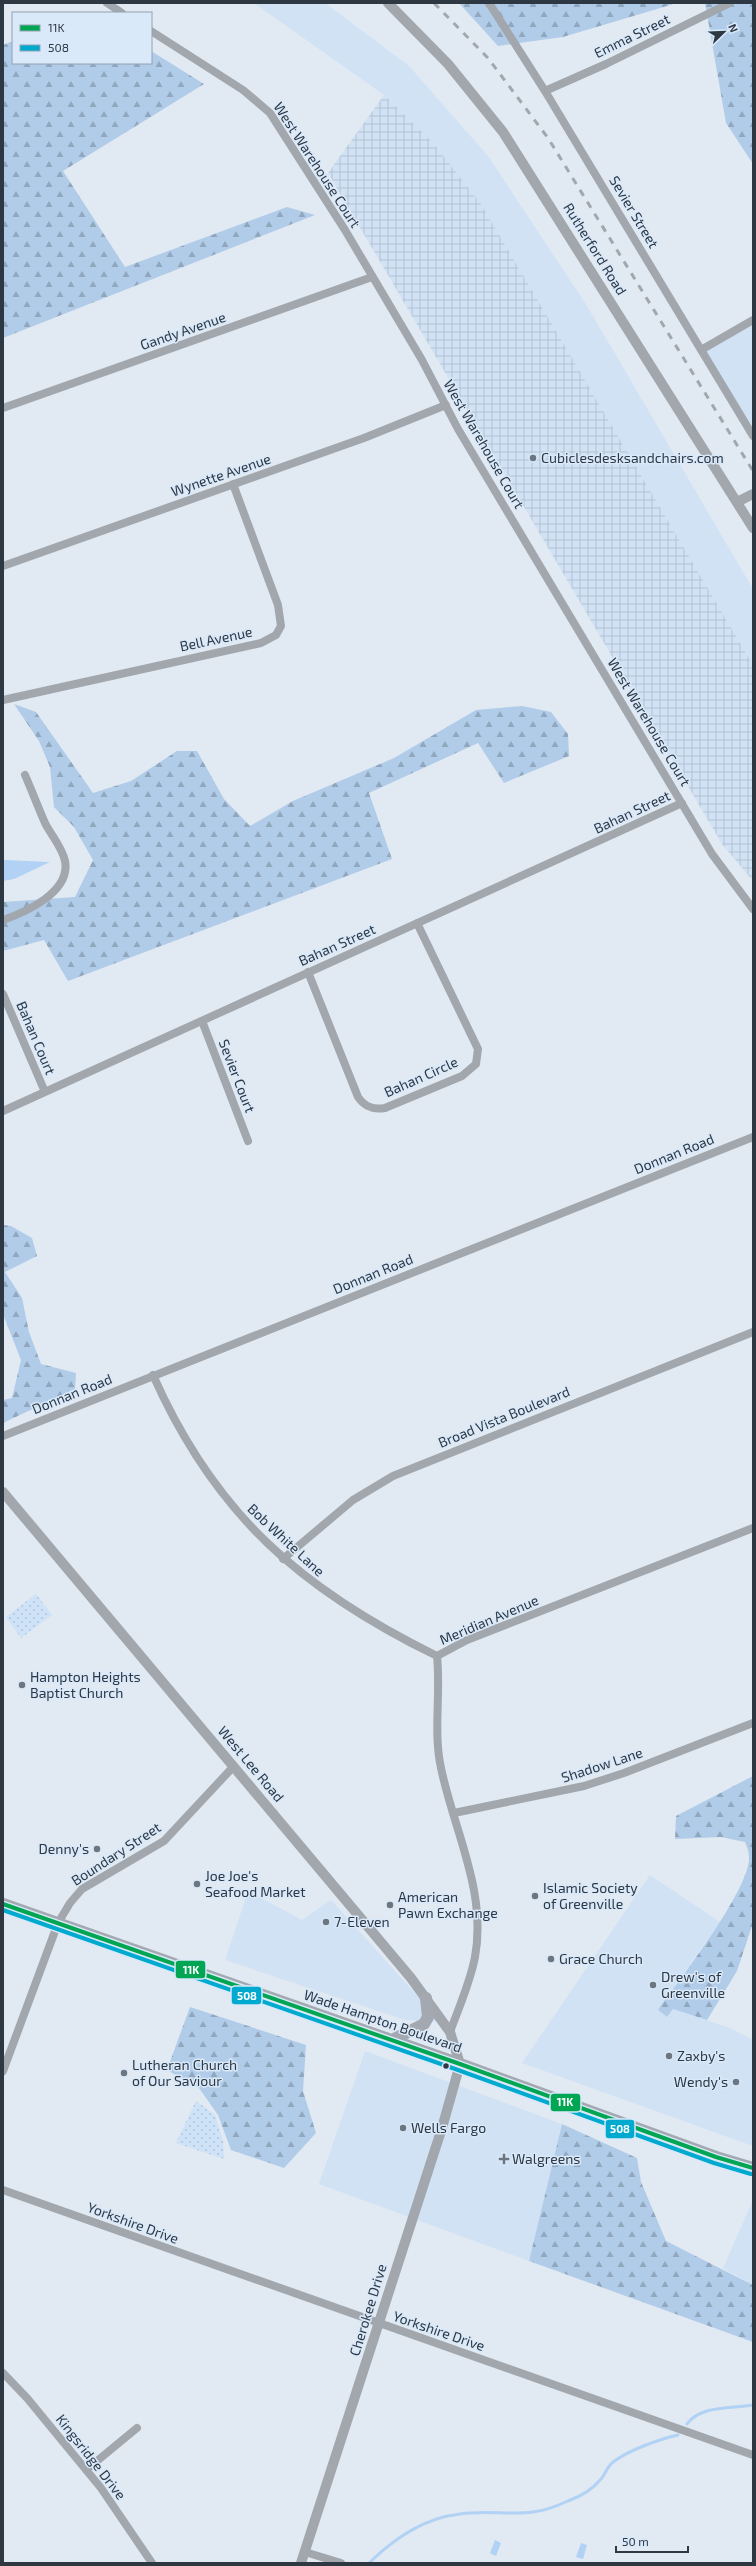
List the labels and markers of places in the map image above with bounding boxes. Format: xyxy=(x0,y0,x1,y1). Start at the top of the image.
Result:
place label: Cubiclesdesksandchairs.com xyxy=(541,449,724,466)
marker: Cubiclesdesksandchairs.com xyxy=(528,453,538,463)
place label: Hampton Heights Baptist Church xyxy=(30,1668,141,1701)
marker: Hampton Heights Baptist Church xyxy=(17,1680,27,1690)
place label: Denny's xyxy=(38,1840,89,1857)
marker: Denny's xyxy=(92,1844,102,1854)
place label: Joe Joe's Seafood Market xyxy=(205,1867,306,1900)
marker: Joe Joe's Seafood Market xyxy=(192,1879,202,1889)
place label: Islamic Society of Greenville xyxy=(543,1879,638,1912)
place label: American Pawn Exchange xyxy=(398,1888,498,1921)
marker: Islamic Society of Greenville xyxy=(530,1891,540,1901)
marker: American Pawn Exchange xyxy=(385,1900,395,1910)
place label: 7-Eleven xyxy=(334,1913,390,1930)
marker: 7-Eleven xyxy=(321,1917,331,1927)
place label: Grace Church xyxy=(559,1950,643,1967)
marker: Grace Church xyxy=(546,1954,556,1964)
place label: Drew's of Greenville xyxy=(661,1968,725,2001)
marker: Drew's of Greenville xyxy=(648,1980,658,1990)
place label: Zaxby's xyxy=(677,2047,725,2064)
marker: Zaxby's xyxy=(664,2051,674,2061)
place label: Lutheran Church of Our Saviour xyxy=(132,2056,237,2089)
unlabelled marker xyxy=(441,2061,451,2071)
marker: Lutheran Church of Our Saviour xyxy=(119,2068,129,2078)
place label: Wendy's xyxy=(674,2073,728,2090)
marker: Wendy's xyxy=(731,2077,741,2087)
place label: Wells Fargo xyxy=(411,2119,486,2136)
marker: Wells Fargo xyxy=(398,2123,408,2133)
place label: Walgreens xyxy=(512,2150,580,2167)
marker: Walgreens xyxy=(499,2154,509,2164)

